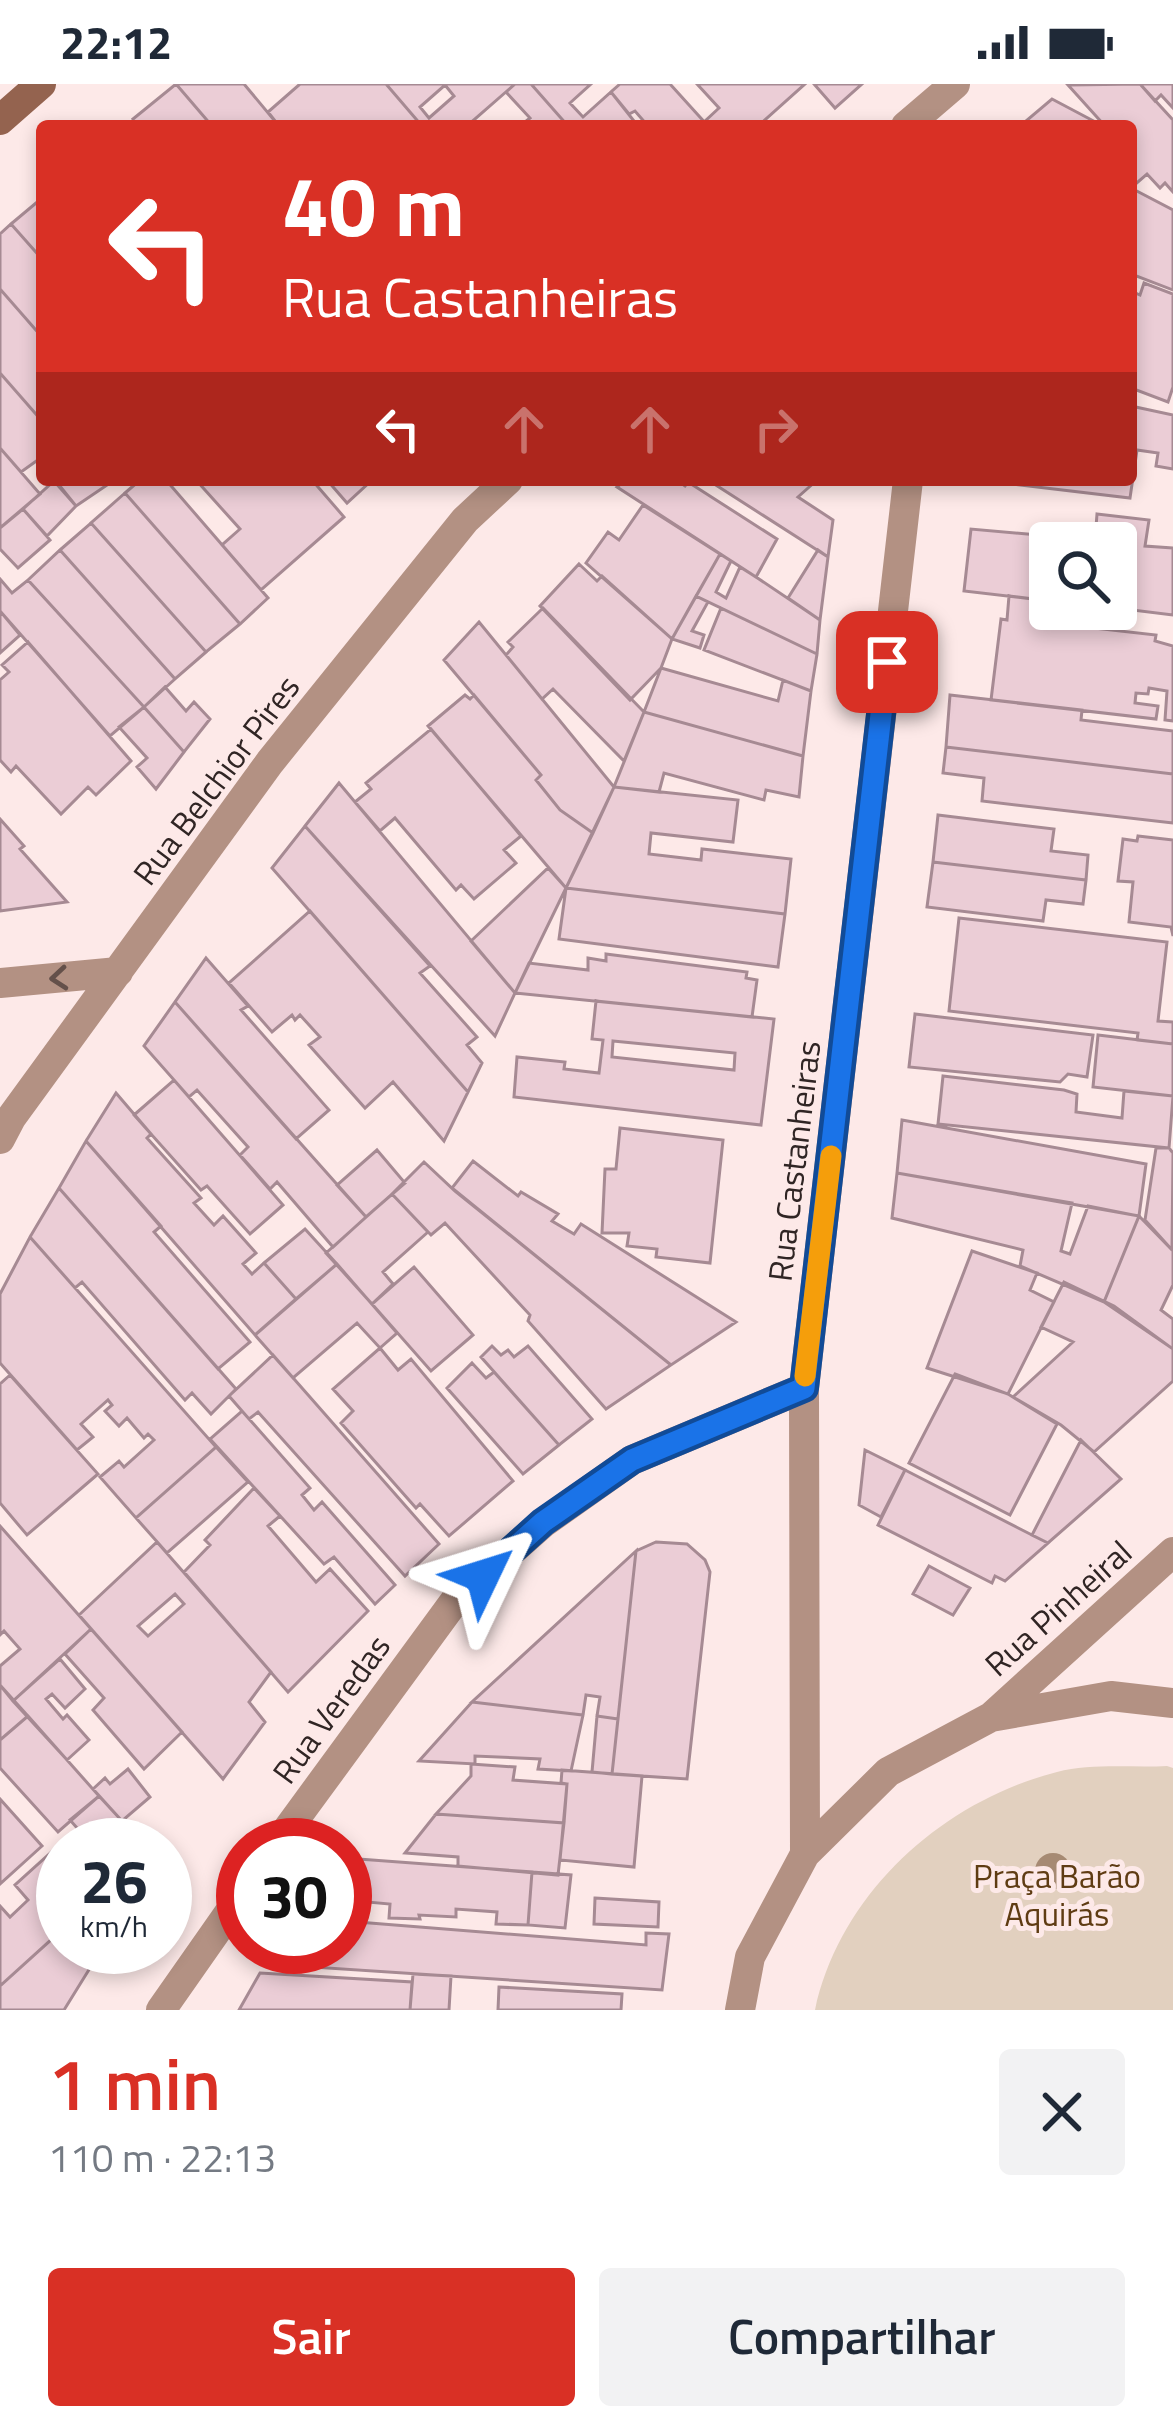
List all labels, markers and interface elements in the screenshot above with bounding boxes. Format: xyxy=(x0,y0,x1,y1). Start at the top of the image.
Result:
text: 22:12 xyxy=(60,8,172,76)
text: 40 m xyxy=(282,141,465,269)
icon: left xyxy=(84,168,240,324)
text: Rua Castanheiras xyxy=(282,256,678,338)
icon: left xyxy=(365,396,431,462)
icon: ahead xyxy=(491,396,557,462)
icon: ahead xyxy=(617,396,683,462)
icon: right xyxy=(743,396,809,462)
map controls xyxy=(1029,522,1137,630)
button: search xyxy=(1029,522,1137,630)
pin xyxy=(836,611,938,713)
icon: arrive xyxy=(854,629,920,695)
street label: Rua Belchior Pires xyxy=(120,665,312,895)
one-way arrow xyxy=(49,965,68,990)
street label: Rua Castanheiras xyxy=(754,1038,834,1284)
position arrow xyxy=(420,1513,546,1639)
street label: Rua Pinheiral xyxy=(973,1528,1143,1688)
street label: Rua Veredas xyxy=(260,1624,402,1794)
speed limit sign: 30 xyxy=(216,1818,372,1974)
text: 26 xyxy=(80,1835,148,1926)
park label: Praça Barão Aquirás xyxy=(973,1851,1141,1939)
text: km/h xyxy=(80,1903,148,1949)
text: 1 min xyxy=(48,2028,221,2138)
button: close xyxy=(999,2049,1125,2175)
text: 110 m · 22:13 xyxy=(48,2128,276,2187)
button: Sair xyxy=(48,2268,575,2406)
button: Compartilhar xyxy=(599,2268,1125,2406)

